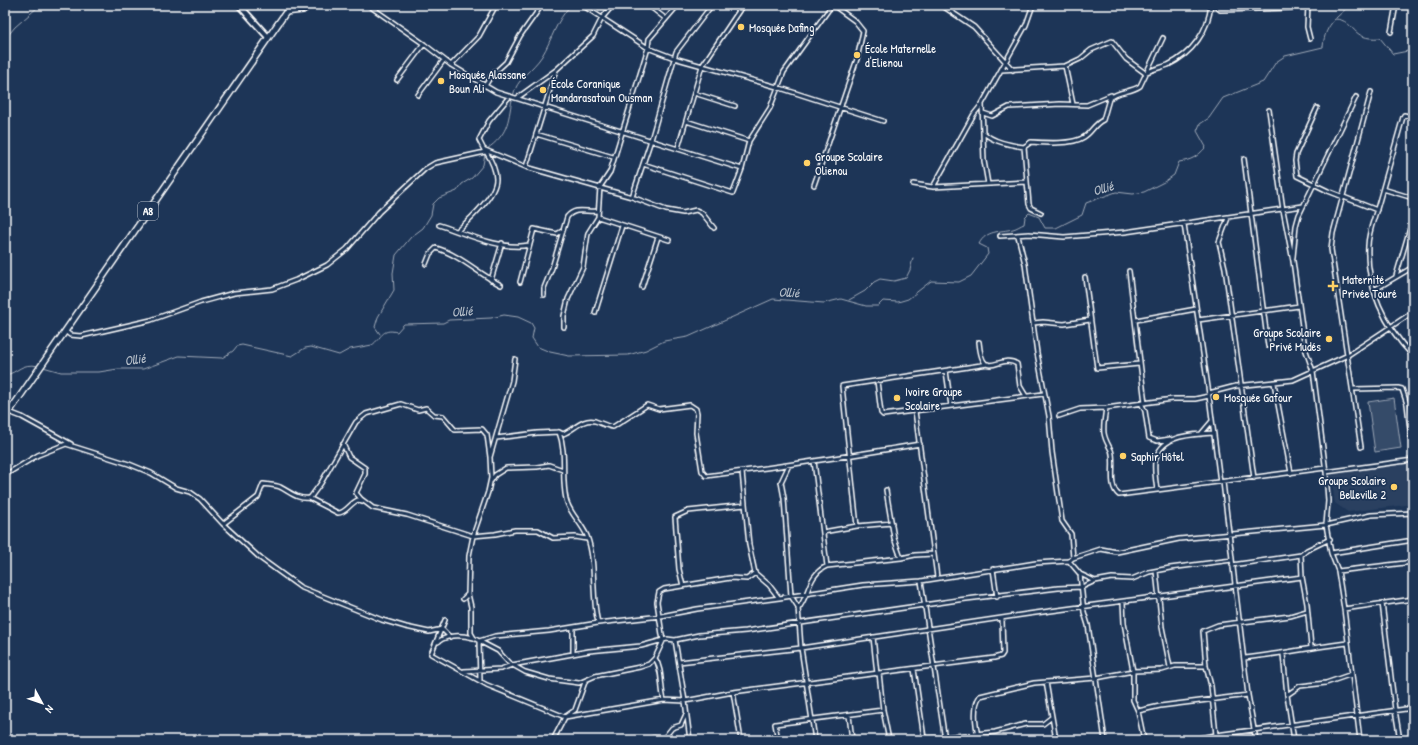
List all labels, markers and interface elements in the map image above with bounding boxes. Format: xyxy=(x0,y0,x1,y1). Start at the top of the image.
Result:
place label: Mosquée Dafing xyxy=(749,19,814,36)
marker: Mosquée Dafing xyxy=(736,22,746,32)
place label: École Maternelle d'Elienou xyxy=(865,40,936,71)
marker: École Maternelle d'Elienou xyxy=(852,50,862,60)
place label: Mosquée Alassane Boun Ali xyxy=(449,66,526,97)
place label: École Coranique Mandarasatoun Ousman xyxy=(551,75,653,106)
marker: Mosquée Alassane Boun Ali xyxy=(436,76,446,86)
marker: École Coranique Mandarasatoun Ousman xyxy=(538,85,548,95)
place label: Groupe Scolaire Olienou xyxy=(815,148,883,179)
marker: Groupe Scolaire Olienou xyxy=(802,158,812,168)
water label: Ollié xyxy=(1090,176,1116,200)
road number: A8 xyxy=(138,202,158,220)
place label: Maternité Privée Touré xyxy=(1342,271,1397,302)
marker: Maternité Privée Touré xyxy=(1327,280,1339,292)
water label: Ollié xyxy=(778,282,801,302)
water label: Ollié xyxy=(451,301,474,321)
place label: Groupe Scolaire Privé Mudés xyxy=(1253,324,1321,355)
marker: Groupe Scolaire Privé Mudés xyxy=(1324,334,1334,344)
water label: Ollié xyxy=(123,349,147,369)
place label: Ivoire Groupe Scolaire xyxy=(905,383,962,414)
place label: Mosquée Gafour xyxy=(1224,389,1293,406)
marker: Mosquée Gafour xyxy=(1211,392,1221,402)
marker: Ivoire Groupe Scolaire xyxy=(892,393,902,403)
place label: Saphir Hôtel xyxy=(1131,448,1185,465)
marker: Saphir Hôtel xyxy=(1118,451,1128,461)
place label: Groupe Scolaire Belleville 2 xyxy=(1318,472,1386,503)
marker: Groupe Scolaire Belleville 2 xyxy=(1389,482,1399,492)
north arrow xyxy=(22,683,62,723)
text: N xyxy=(42,703,57,716)

